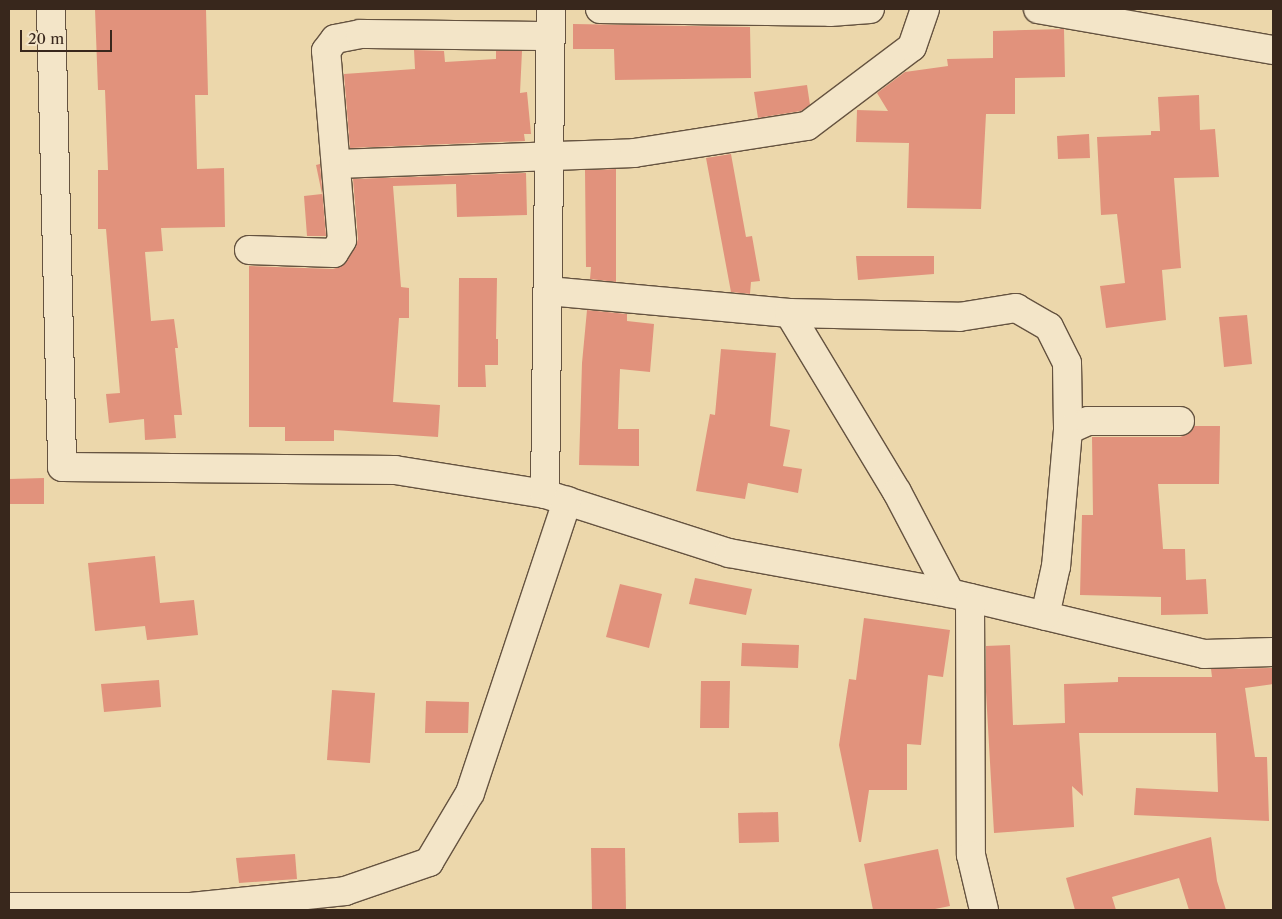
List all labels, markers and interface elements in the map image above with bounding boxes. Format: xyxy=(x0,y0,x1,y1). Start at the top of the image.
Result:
scale bar xyxy=(22,20,115,52)
text: 20 m xyxy=(28,29,64,48)

